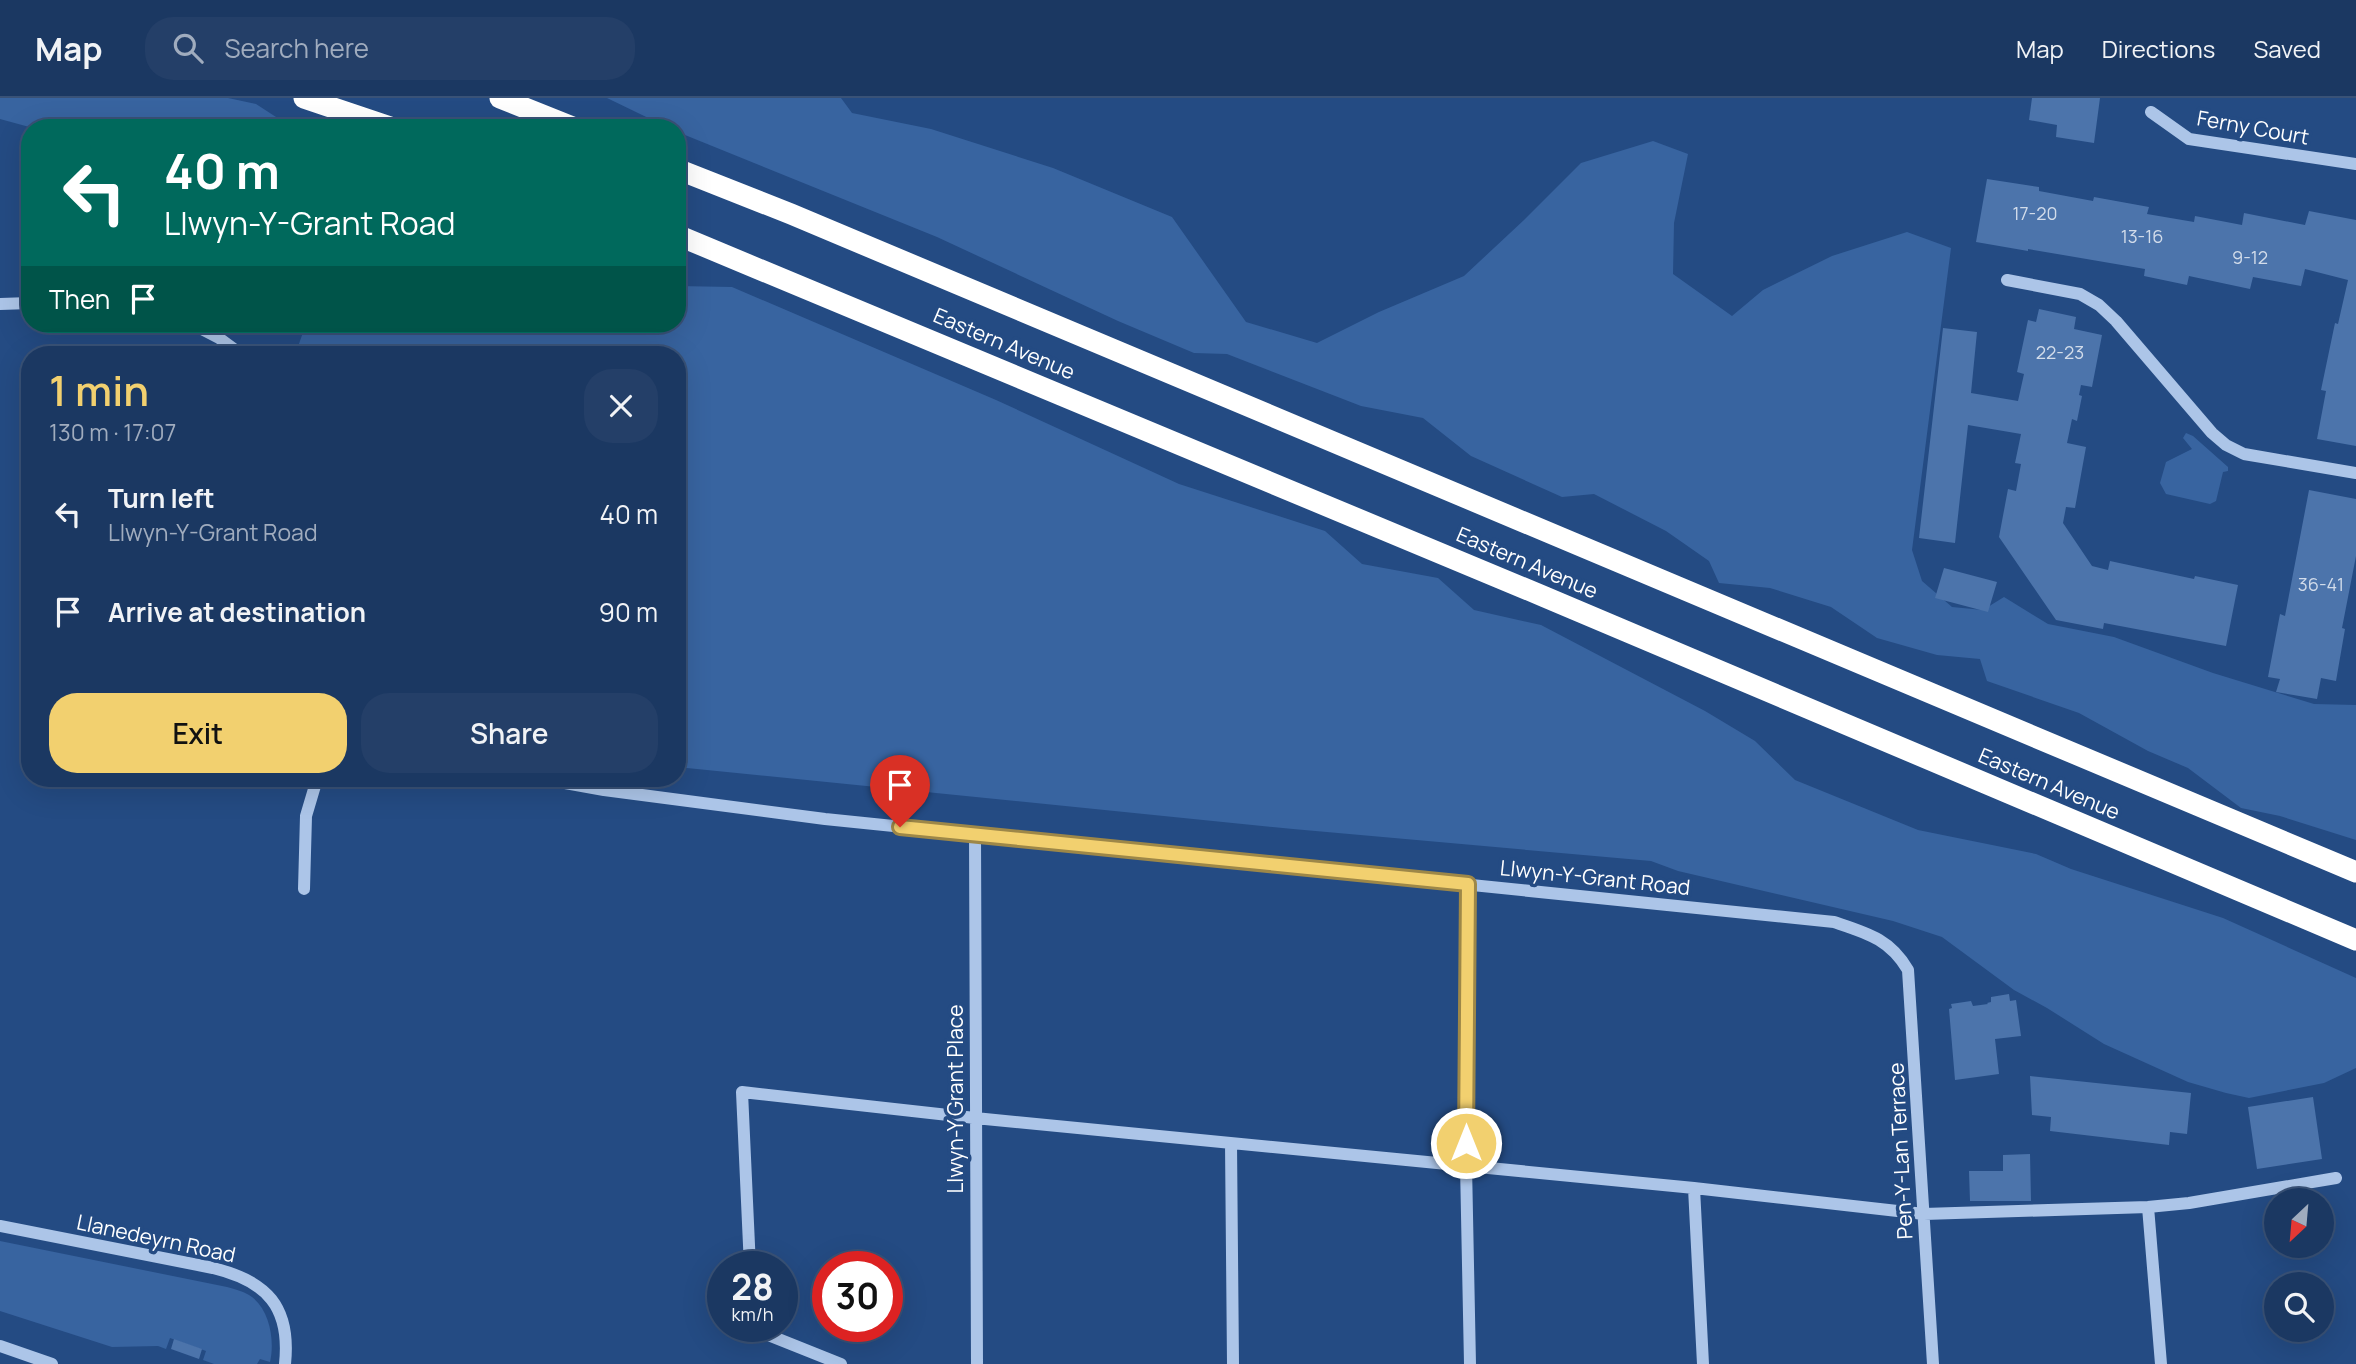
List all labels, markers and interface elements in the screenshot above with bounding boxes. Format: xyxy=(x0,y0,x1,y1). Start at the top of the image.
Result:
search box xyxy=(145,17,635,80)
text: Map xyxy=(35,26,103,71)
icon: search xyxy=(169,29,207,67)
text: Search here xyxy=(225,30,369,66)
text: Map xyxy=(2016,32,2064,65)
text: Directions xyxy=(2102,32,2215,65)
text: Saved xyxy=(2253,32,2321,65)
street label: Ferny Court xyxy=(2195,103,2311,151)
text: 40 m xyxy=(164,137,280,204)
icon: left xyxy=(49,147,140,238)
text: Llwyn-Y-Grant Road xyxy=(164,201,456,245)
house number: 17-20 xyxy=(2013,201,2057,225)
house number: 13-16 xyxy=(2121,224,2163,248)
house number: 9-12 xyxy=(2232,245,2268,269)
icon: arrive xyxy=(124,280,162,318)
text: Then xyxy=(49,281,110,317)
street label: Eastern Avenue xyxy=(929,301,1079,385)
house number: 22-23 xyxy=(2036,340,2084,364)
text: 1 min xyxy=(49,361,149,419)
button: close xyxy=(584,369,658,443)
text: 130 m · 17:07 xyxy=(49,416,176,448)
text: Turn left xyxy=(108,480,215,516)
icon: left xyxy=(49,495,87,533)
text: 40 m xyxy=(600,496,658,532)
text: Llwyn-Y-Grant Road xyxy=(108,516,318,548)
street label: Eastern Avenue xyxy=(1452,520,1602,604)
house number: 36-41 xyxy=(2298,572,2344,596)
icon: arrive xyxy=(49,593,87,631)
text: Arrive at destination xyxy=(108,594,366,630)
text: 90 m xyxy=(599,594,658,630)
button: Exit xyxy=(49,693,347,773)
button: Share xyxy=(361,693,658,773)
street label: Eastern Avenue xyxy=(1974,741,2124,825)
pin xyxy=(870,755,930,827)
icon: arrive xyxy=(881,766,919,804)
street label: Llwyn-Y-Grant Road xyxy=(1499,853,1692,901)
street label: Llwyn-Y Grant Place xyxy=(941,1005,969,1193)
street label: Pen-Y-Lan Terrace xyxy=(1881,1062,1919,1240)
position arrow xyxy=(1429,1106,1503,1180)
north arrow xyxy=(2264,1188,2334,1258)
map controls xyxy=(2264,1188,2334,1342)
street label: Llanedeyrn Road xyxy=(74,1208,238,1269)
speed limit sign: 30 xyxy=(812,1251,903,1342)
text: 28 xyxy=(731,1263,774,1311)
button: search xyxy=(2264,1272,2334,1342)
text: km/h xyxy=(732,1302,773,1326)

